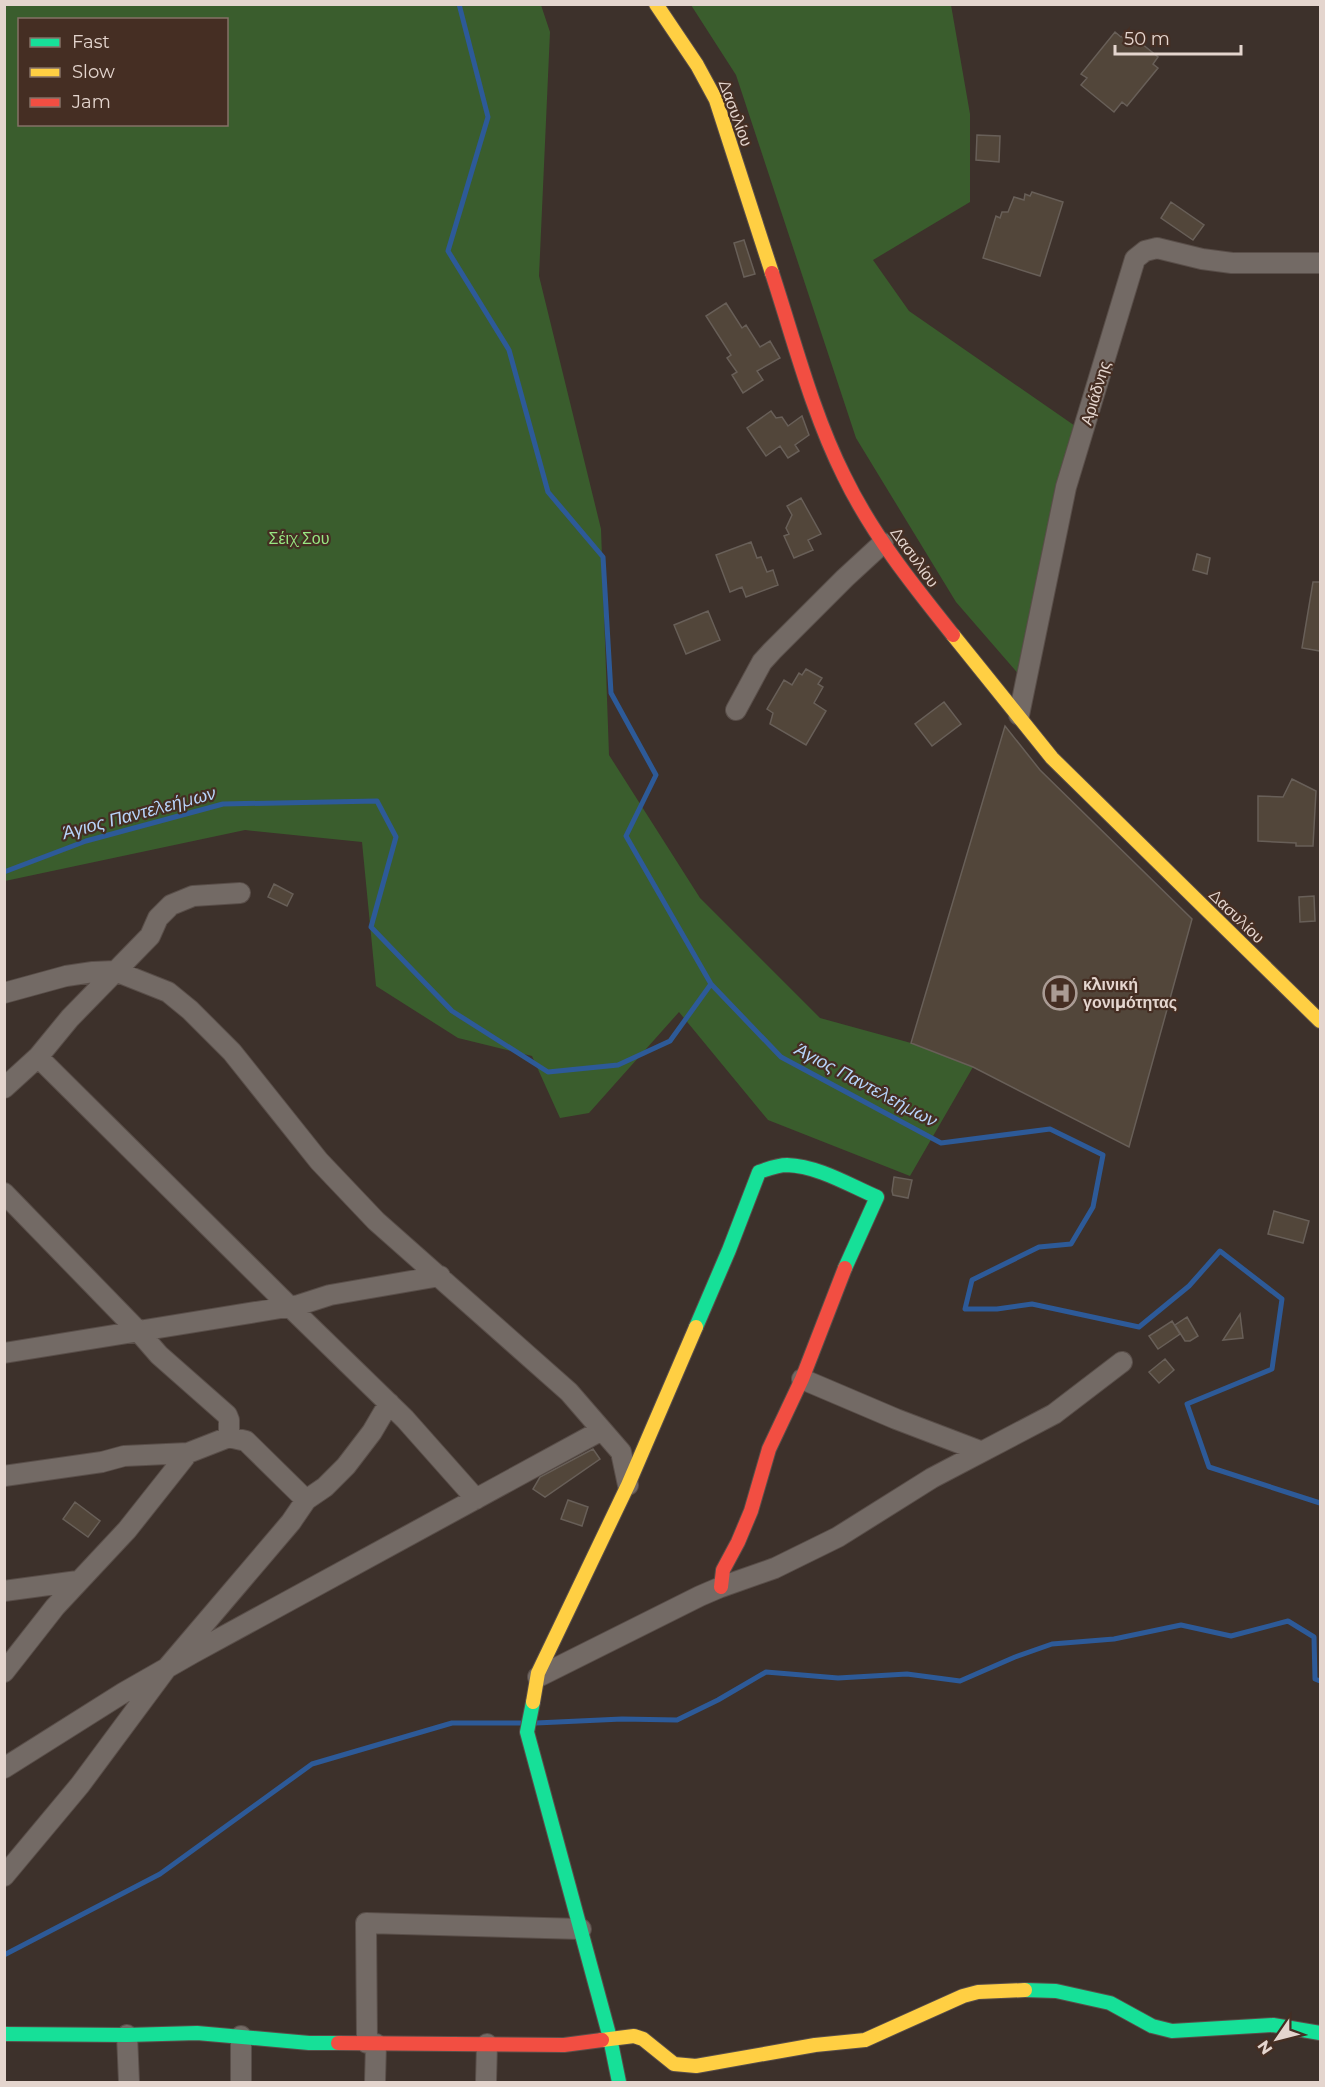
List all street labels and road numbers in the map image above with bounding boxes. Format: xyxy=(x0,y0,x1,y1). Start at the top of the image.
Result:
street label: Δασυλίου xyxy=(715,77,756,149)
street label: Αριάδνης xyxy=(1077,358,1114,428)
street label: Δασυλίου xyxy=(887,524,943,591)
street label: Δασυλίου xyxy=(1205,885,1268,947)

